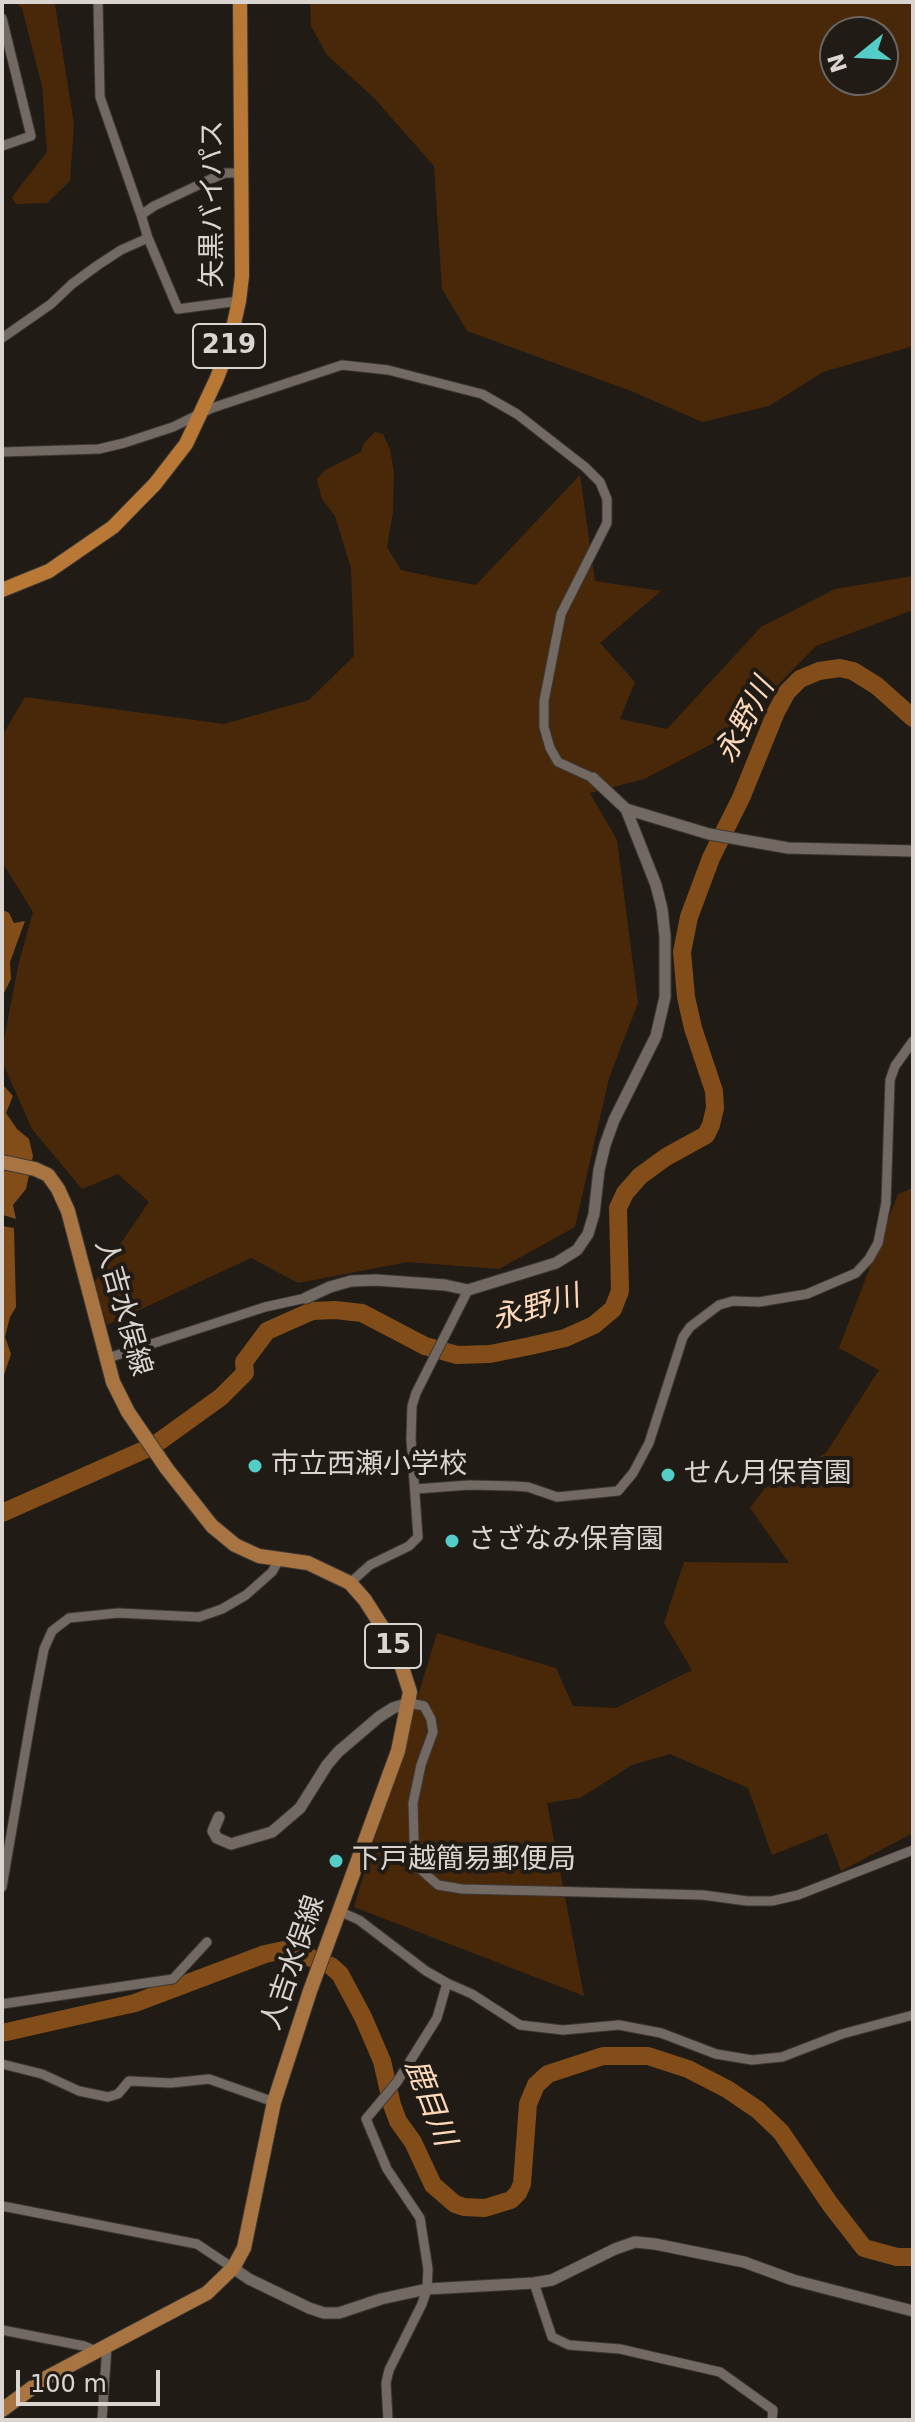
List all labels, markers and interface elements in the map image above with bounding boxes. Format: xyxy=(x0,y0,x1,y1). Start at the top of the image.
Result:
north arrow xyxy=(819,16,899,96)
text: N xyxy=(823,50,852,76)
street label: 矢黒バイパス xyxy=(197,120,231,288)
road number: 219 xyxy=(193,324,265,368)
water label: 永野川 xyxy=(709,673,783,769)
street label: 人吉水俣線 xyxy=(87,1236,157,1380)
water label: 永野川 xyxy=(488,1279,584,1339)
place label: 市立西瀬小学校 xyxy=(271,1449,467,1483)
marker: 市立西瀬小学校 xyxy=(246,1457,264,1475)
place label: せん月保育園 xyxy=(684,1458,852,1492)
marker: せん月保育園 xyxy=(659,1466,677,1484)
place label: さざなみ保育園 xyxy=(468,1524,664,1558)
marker: さざなみ保育園 xyxy=(443,1532,461,1550)
road number: 15 xyxy=(365,1624,421,1668)
place label: 下戸越簡易郵便局 xyxy=(352,1844,576,1878)
marker: 下戸越簡易郵便局 xyxy=(327,1852,345,1870)
street label: 人吉水俣線 xyxy=(255,1891,333,2035)
water label: 鹿目川 xyxy=(396,2055,462,2151)
scale bar xyxy=(20,2354,164,2404)
text: 100 m xyxy=(30,2370,107,2398)

